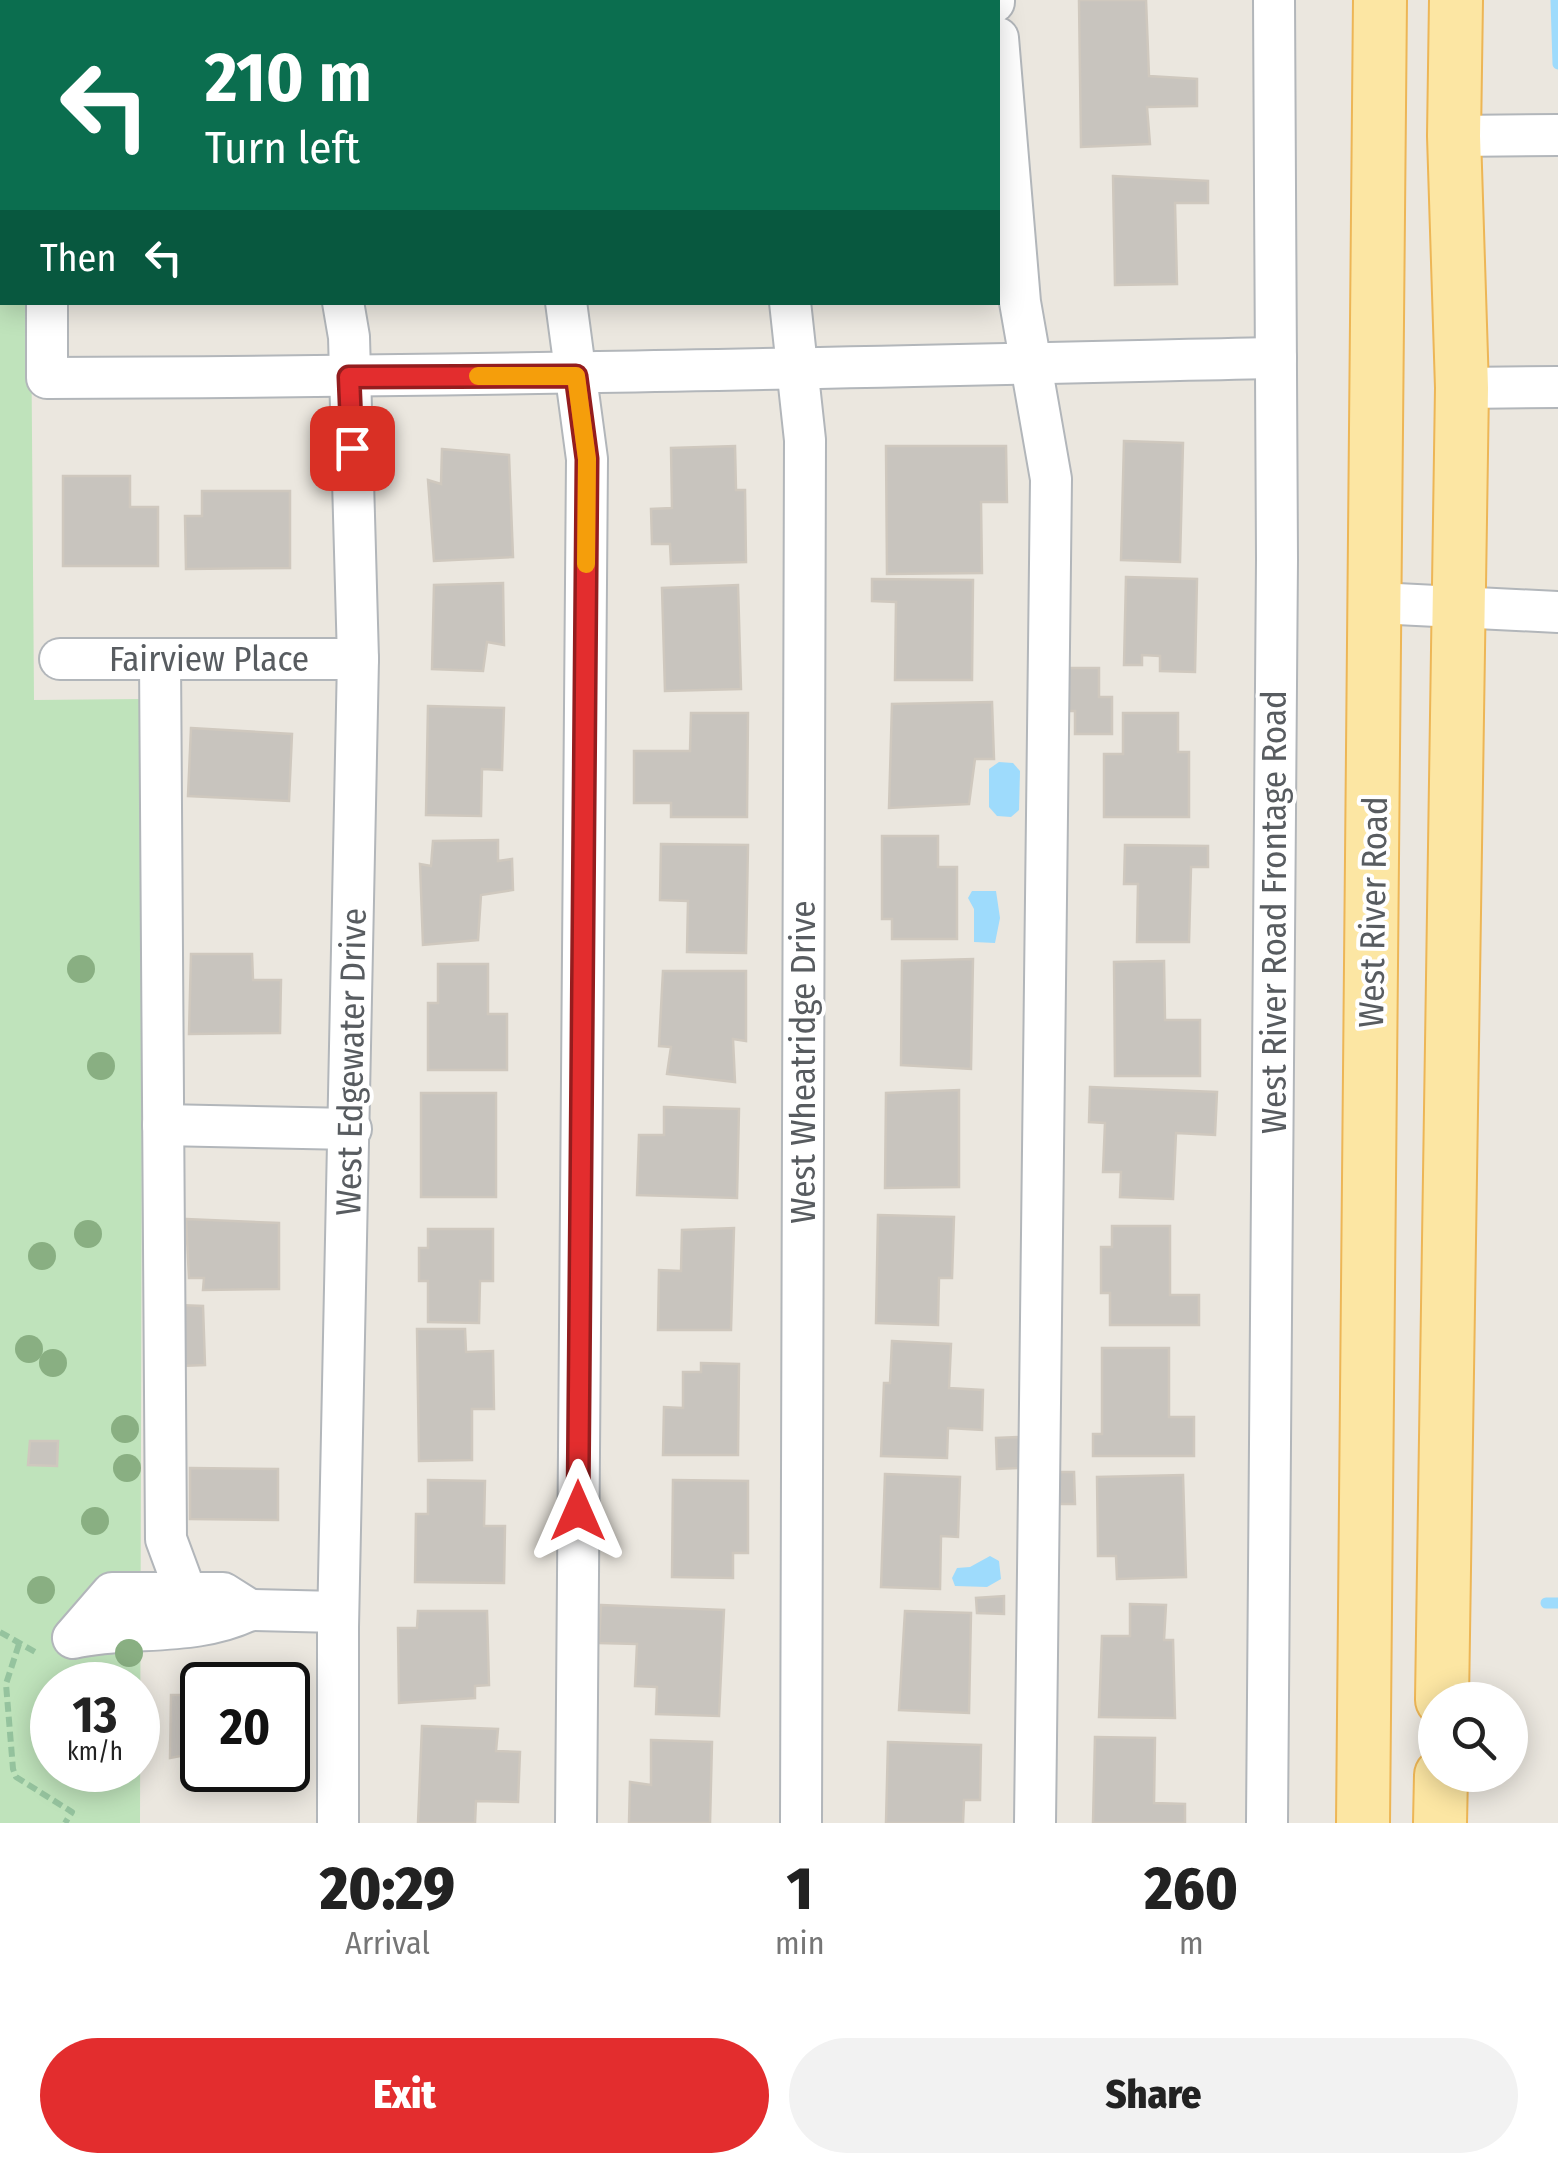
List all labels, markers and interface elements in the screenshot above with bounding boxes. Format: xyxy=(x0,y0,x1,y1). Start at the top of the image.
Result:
text: 210 m xyxy=(205,36,372,120)
icon: left xyxy=(40,40,170,170)
text: Turn left xyxy=(205,121,360,175)
icon: left xyxy=(136,230,191,285)
text: Then xyxy=(40,235,116,281)
pin xyxy=(310,406,395,491)
icon: arrive xyxy=(325,421,380,476)
street label: Fairview Place xyxy=(109,638,309,680)
street label: West River Road Frontage Road xyxy=(1253,690,1295,1134)
street label: West River Road xyxy=(1350,796,1396,1028)
street label: West Wheatridge Drive xyxy=(782,900,824,1224)
street label: West Edgewater Drive xyxy=(327,908,375,1216)
position arrow xyxy=(526,1459,630,1563)
speed limit sign: 20 xyxy=(180,1662,310,1792)
map controls xyxy=(1418,1682,1528,1792)
button: search xyxy=(1418,1682,1528,1792)
text: 13 xyxy=(73,1685,117,1745)
text: km/h xyxy=(67,1737,123,1767)
text: 20:29 xyxy=(320,1853,455,1925)
text: 1 xyxy=(787,1853,813,1925)
text: 260 xyxy=(1145,1853,1238,1925)
text: Arrival xyxy=(345,1924,430,1962)
text: min xyxy=(775,1924,825,1962)
text: m xyxy=(1179,1924,1204,1962)
button: Exit xyxy=(40,2038,769,2153)
button: Share xyxy=(789,2038,1518,2153)

